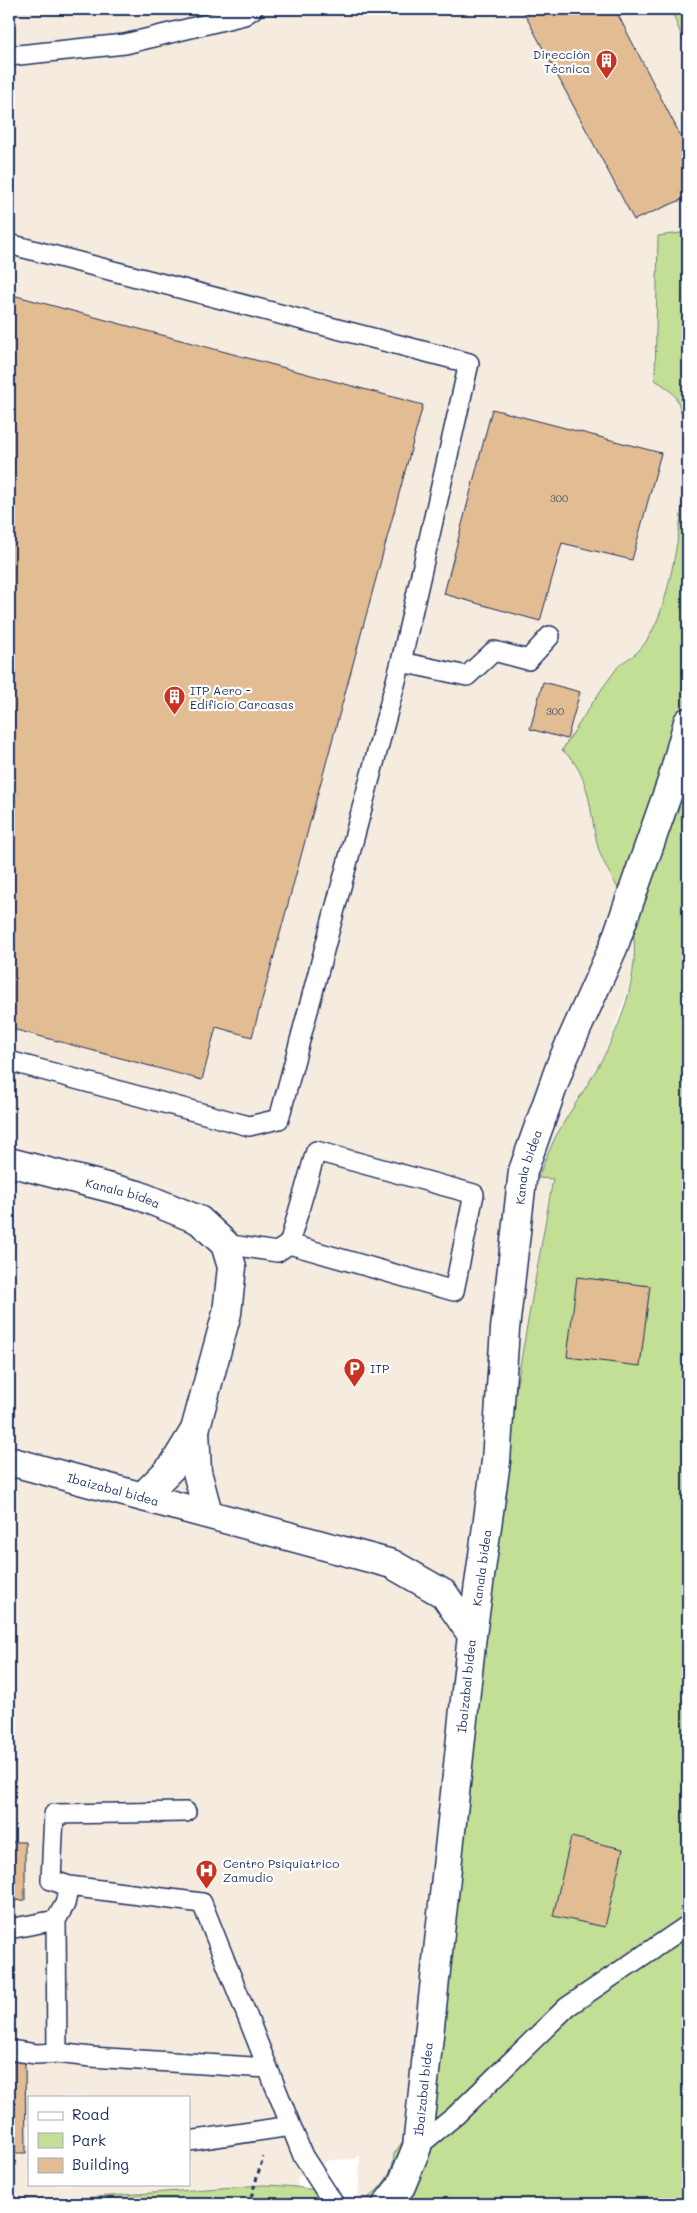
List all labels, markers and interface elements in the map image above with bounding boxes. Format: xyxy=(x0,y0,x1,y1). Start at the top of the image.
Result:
place label: Dirección Técnica xyxy=(533,46,590,76)
building icon: Dirección Técnica xyxy=(594,49,618,80)
house number: 300 xyxy=(550,491,568,505)
place label: ITP Aero - Edificio Carcasas xyxy=(190,682,294,712)
building icon: ITP Aero - Edificio Carcasas xyxy=(162,685,186,716)
house number: 300 xyxy=(546,704,564,718)
street label: Kanala bidea xyxy=(511,1127,545,1205)
street label: Kanala bidea xyxy=(84,1174,163,1211)
parking icon: ITP xyxy=(342,1356,366,1387)
place label: ITP xyxy=(370,1360,389,1376)
street label: Ibaizabal bidea xyxy=(66,1469,161,1509)
street label: Kanala bidea xyxy=(468,1528,494,1607)
street label: Ibaizabal bidea xyxy=(453,1638,479,1734)
place label: Centro Psiquiatrico Zamudio xyxy=(223,1855,339,1885)
hospital icon: Centro Psiquiatrico Zamudio xyxy=(195,1858,219,1889)
street label: Ibaizabal bidea xyxy=(410,2041,436,2137)
legend xyxy=(28,2096,190,2186)
text: Road xyxy=(72,2104,109,2124)
text: Park xyxy=(72,2130,106,2150)
text: Building xyxy=(72,2154,129,2174)

